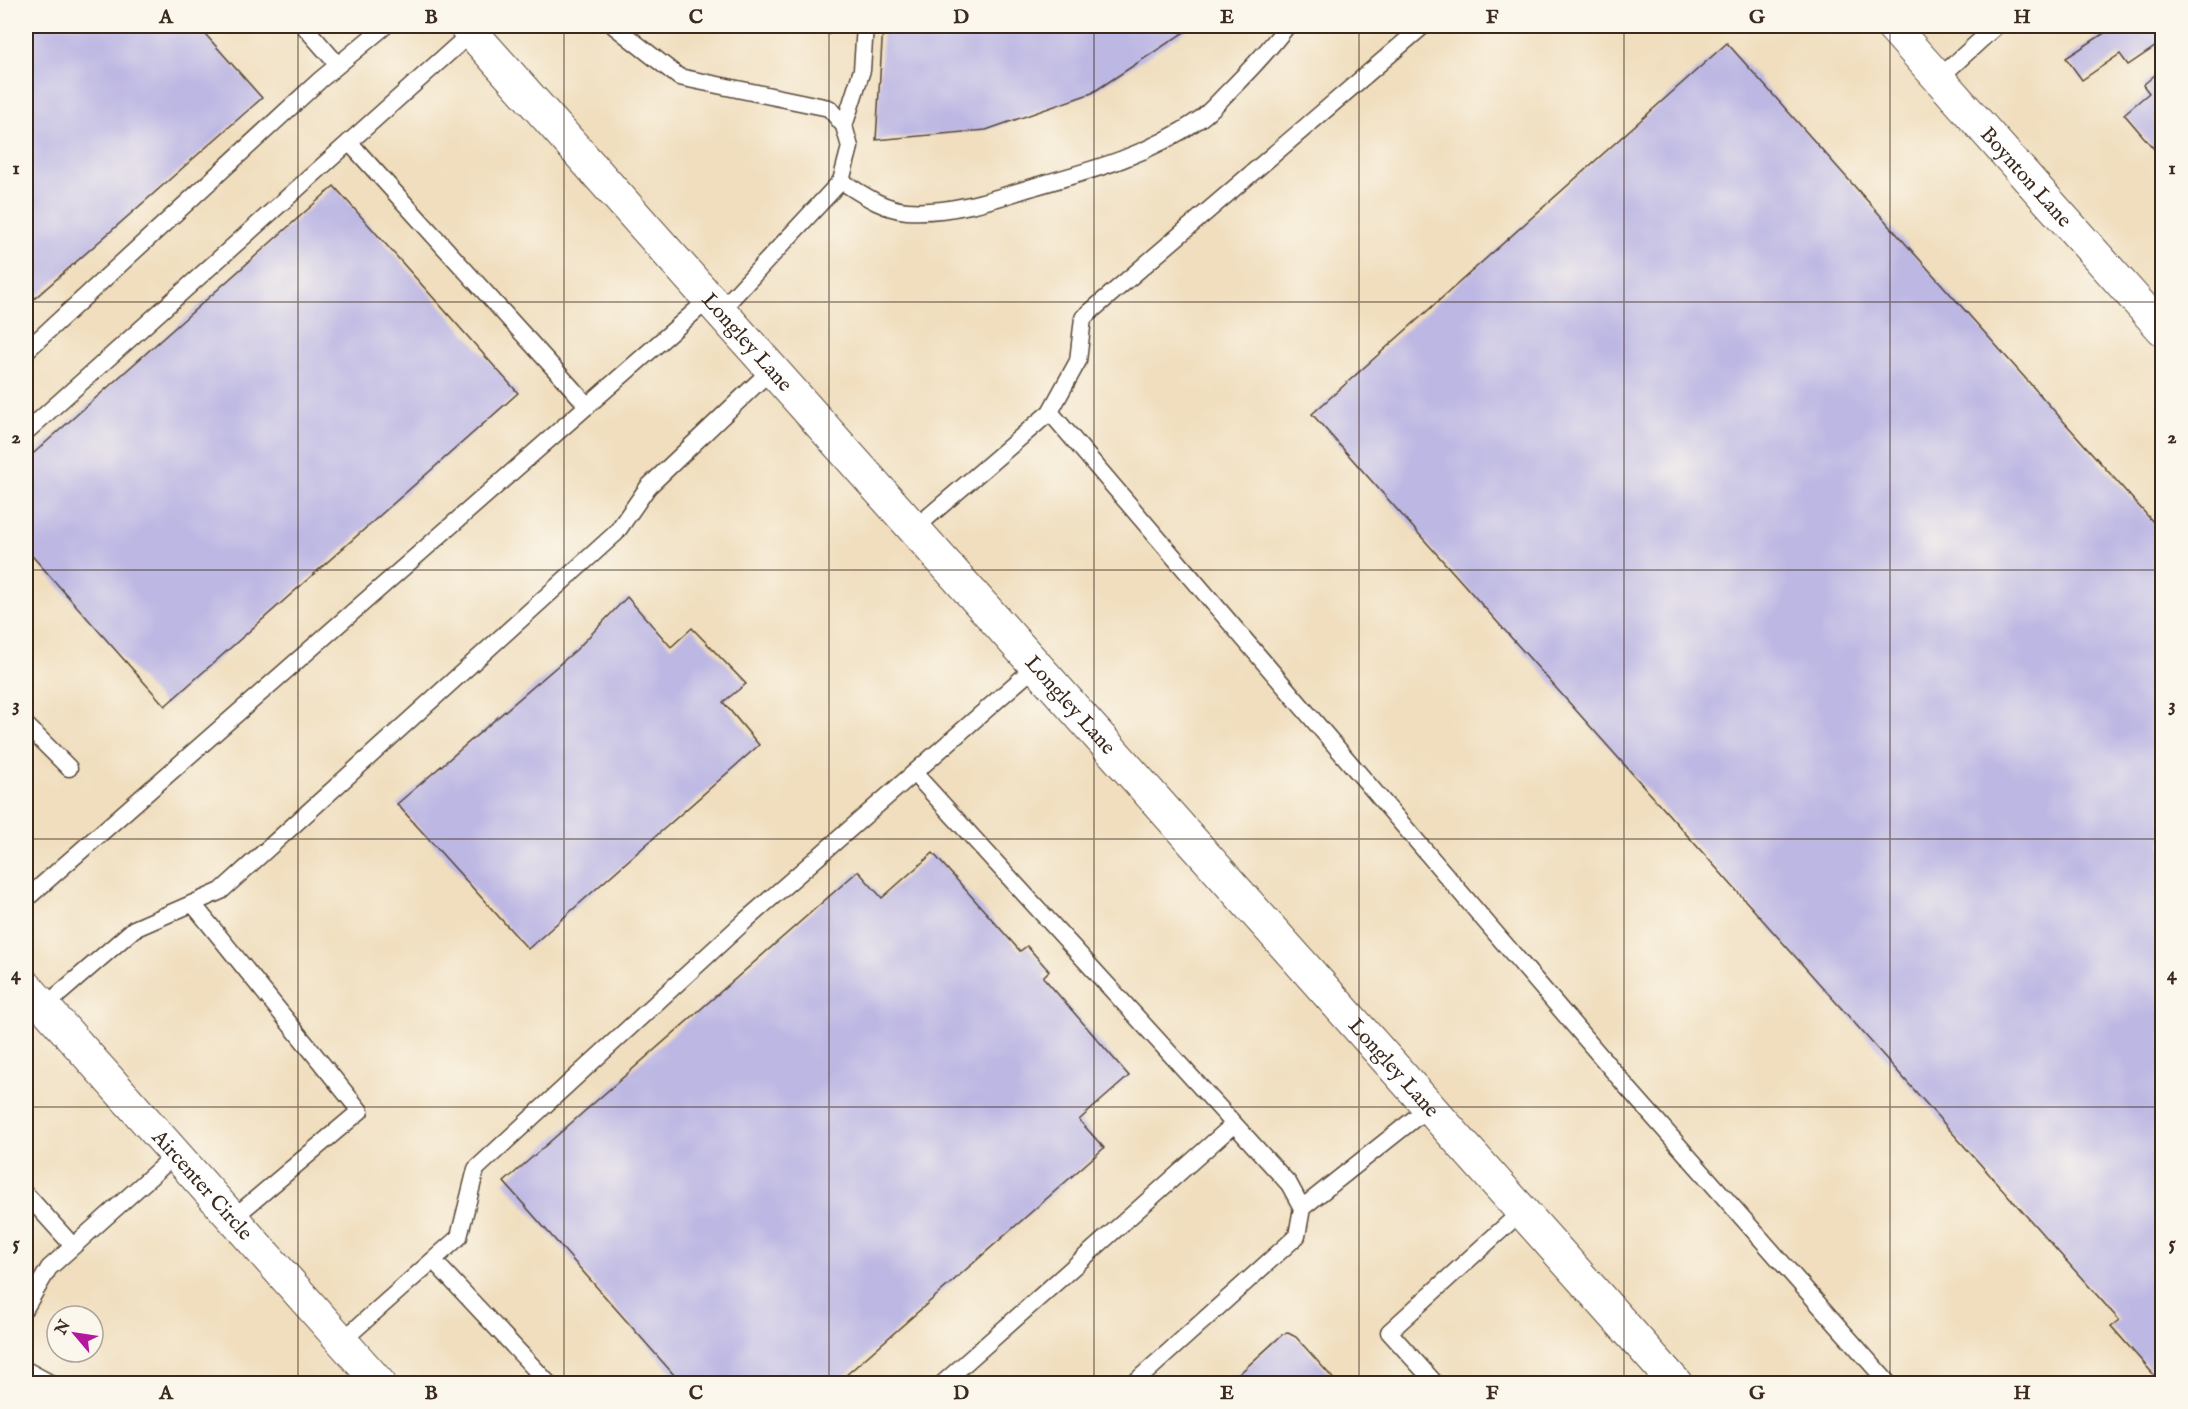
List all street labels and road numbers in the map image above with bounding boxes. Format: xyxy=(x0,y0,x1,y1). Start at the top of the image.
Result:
street label: Boynton Lane xyxy=(1973,122,2077,234)
street label: Longley Lane xyxy=(695,288,798,398)
street label: Longley Lane xyxy=(1018,650,1121,761)
street label: Longley Lane xyxy=(1342,1013,1444,1124)
street label: Aircenter Circle xyxy=(145,1124,258,1247)

